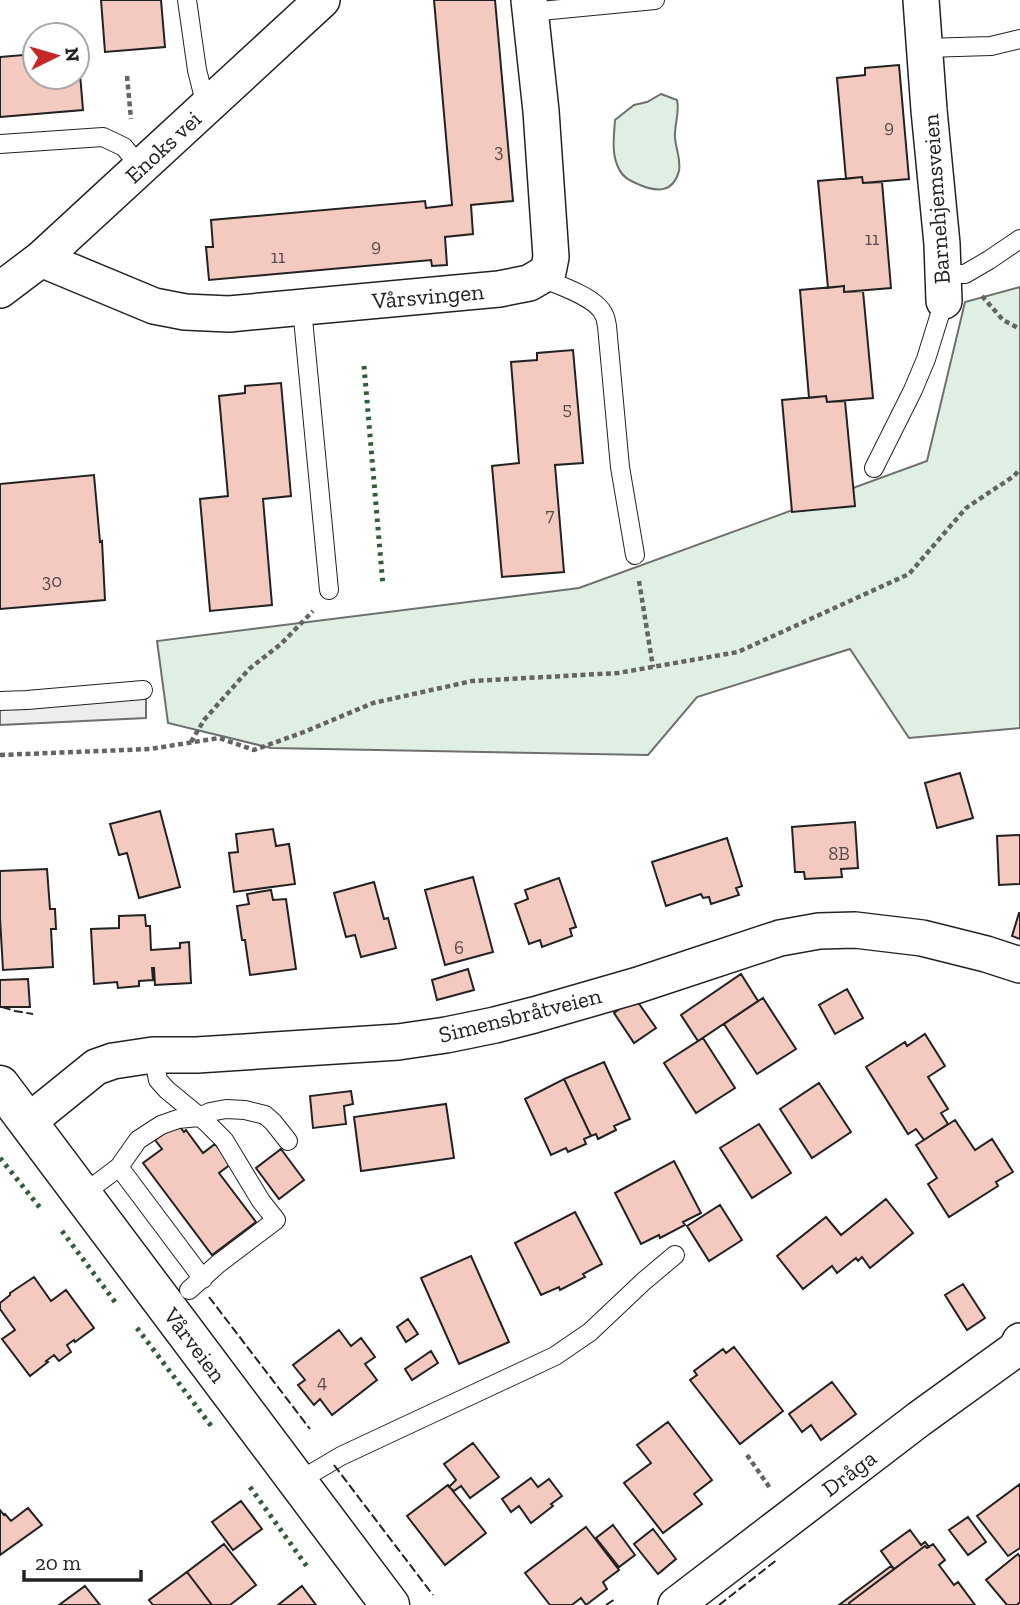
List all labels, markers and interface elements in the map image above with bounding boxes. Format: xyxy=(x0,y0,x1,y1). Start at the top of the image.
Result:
north arrow xyxy=(21,21,91,91)
text: N xyxy=(60,46,85,63)
street label: Enoks vei xyxy=(119,105,207,189)
street label: Barnehjemsveien xyxy=(916,113,956,285)
house number: 9 xyxy=(884,115,894,138)
house number: 3 xyxy=(494,139,504,162)
house number: 11 xyxy=(865,227,879,250)
house number: 9 xyxy=(371,234,381,257)
house number: 11 xyxy=(271,245,285,268)
street label: Vårsvingen xyxy=(370,277,485,315)
house number: 5 xyxy=(562,397,572,420)
house number: 7 xyxy=(546,503,555,526)
house number: 30 xyxy=(42,569,62,592)
house number: 8B xyxy=(828,842,850,865)
house number: 6 xyxy=(454,936,464,959)
street label: Simensbråtveien xyxy=(436,981,604,1049)
street label: Vårveien xyxy=(157,1301,232,1388)
house number: 4 xyxy=(317,1370,327,1393)
street label: Dråga xyxy=(816,1444,882,1502)
scale bar xyxy=(24,1538,142,1582)
text: 20 m xyxy=(35,1550,81,1575)

